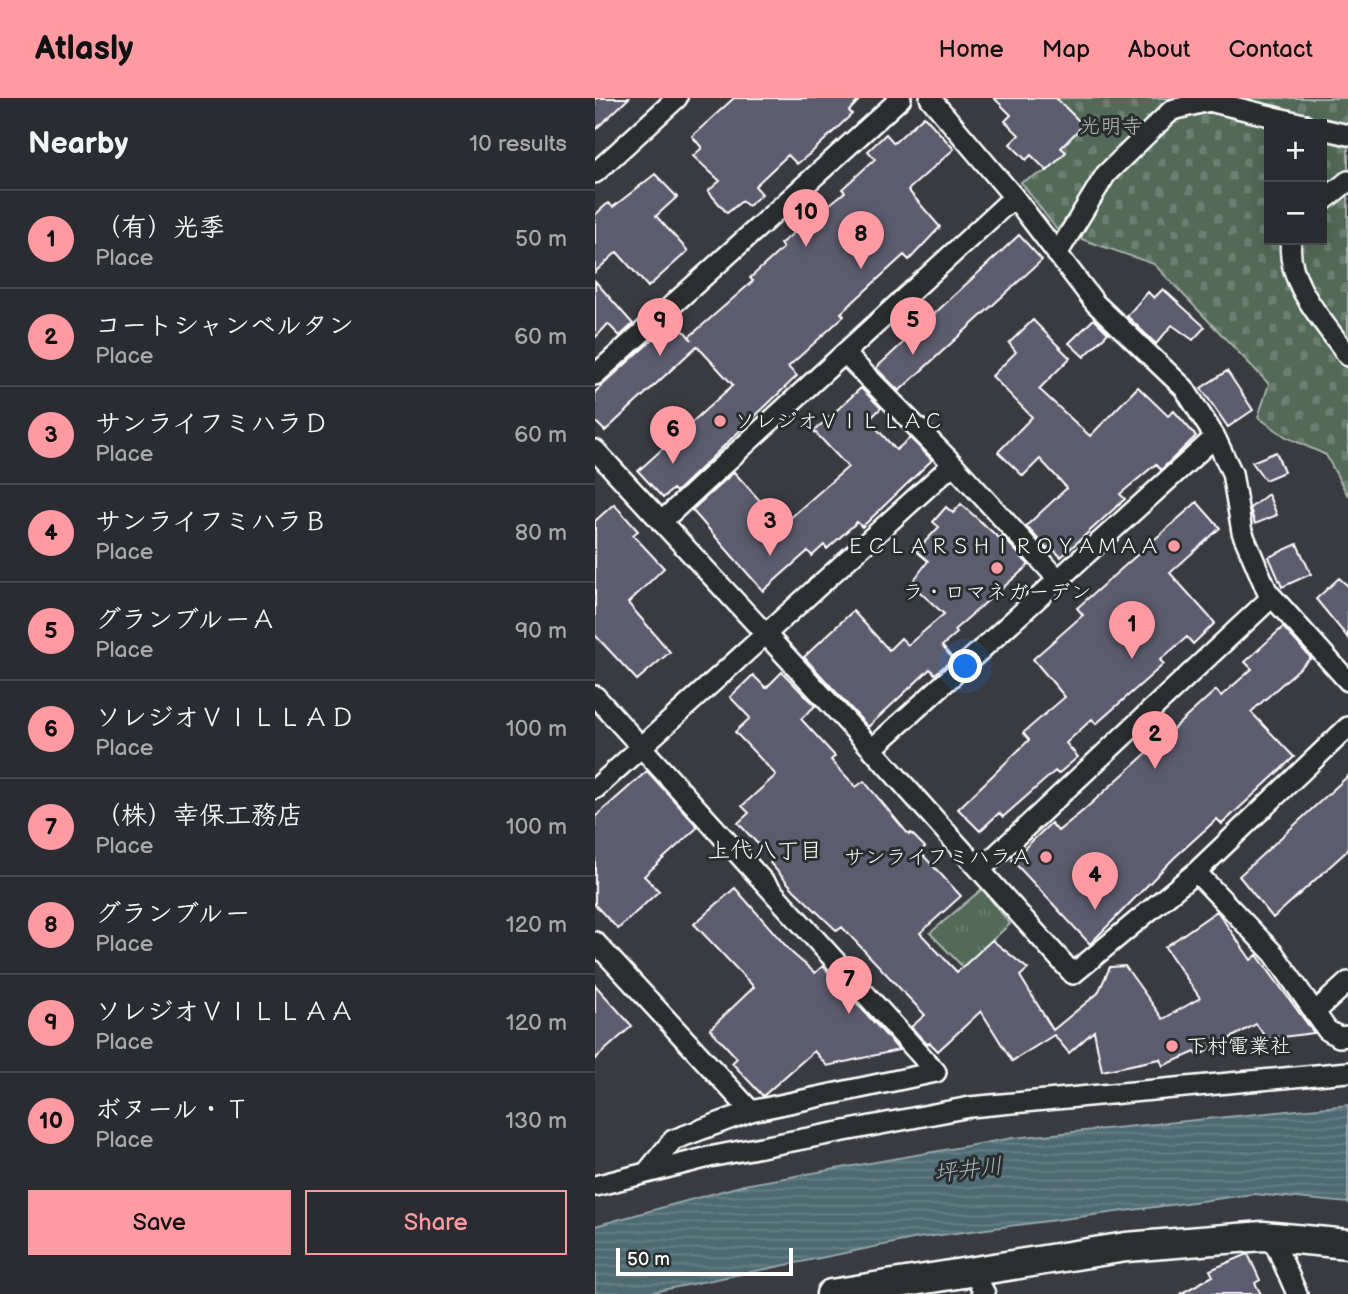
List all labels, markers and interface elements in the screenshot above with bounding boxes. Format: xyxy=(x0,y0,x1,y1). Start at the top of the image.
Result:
text: Atlasly xyxy=(35,29,133,69)
text: Home xyxy=(939,35,1004,64)
text: Map xyxy=(1042,35,1090,64)
text: About xyxy=(1128,35,1190,64)
text: Contact xyxy=(1228,35,1313,64)
park label: 光明寺 xyxy=(1080,114,1143,139)
map controls xyxy=(1264,119,1327,245)
button: + xyxy=(1264,119,1327,182)
text: Nearby xyxy=(28,126,128,162)
text: 10 results xyxy=(469,130,567,158)
button: − xyxy=(1264,182,1327,245)
pin: 10 xyxy=(783,189,829,247)
pin: 8 xyxy=(838,211,884,269)
text: （有）光季 xyxy=(95,213,225,244)
text: 1 xyxy=(46,225,56,253)
text: 50 m xyxy=(515,225,567,253)
text: Place xyxy=(95,244,153,272)
pin: 5 xyxy=(890,297,936,355)
pin: 9 xyxy=(637,298,683,356)
text: コートシャンベルタン xyxy=(95,311,354,342)
text: 2 xyxy=(44,323,58,351)
text: 60 m xyxy=(514,323,567,351)
text: Place xyxy=(95,342,153,370)
pin: 6 xyxy=(650,406,696,464)
text: サンライフミハラＤ xyxy=(95,409,328,440)
place label: ソレジオＶＩＬＬＡＣ xyxy=(734,409,944,434)
marker: ソレジオＶＩＬＬＡＣ xyxy=(712,413,728,429)
text: 3 xyxy=(44,421,58,449)
text: 60 m xyxy=(514,421,567,449)
text: Place xyxy=(95,440,153,468)
pin: 3 xyxy=(747,498,793,556)
text: サンライフミハラＢ xyxy=(95,507,328,538)
text: 4 xyxy=(44,519,58,547)
text: 80 m xyxy=(515,519,567,547)
place label: ＥＣＬＡＲＳＨＩＲＯＹＡＭＡＡ xyxy=(845,534,1160,559)
text: Place xyxy=(95,538,153,566)
marker: ＥＣＬＡＲＳＨＩＲＯＹＡＭＡＡ xyxy=(1166,538,1182,554)
marker: ラ・ロマネガーデン xyxy=(989,560,1005,576)
place label: ラ・ロマネガーデン xyxy=(903,580,1092,605)
pin: 1 xyxy=(1109,601,1155,659)
text: グランブルーＡ xyxy=(95,605,276,636)
text: 5 xyxy=(44,617,58,645)
text: 90 m xyxy=(515,617,567,645)
text: Place xyxy=(95,636,153,664)
your location xyxy=(948,649,982,683)
text: ソレジオＶＩＬＬＡＤ xyxy=(95,703,355,734)
pin: 2 xyxy=(1132,711,1178,769)
text: 6 xyxy=(44,715,58,743)
text: 100 m xyxy=(506,715,567,743)
text: Place xyxy=(95,734,153,762)
text: （株）幸保工務店 xyxy=(95,801,303,832)
text: 7 xyxy=(45,813,57,841)
text: 100 m xyxy=(506,813,567,841)
text: Place xyxy=(95,832,153,860)
district label: 上代八丁目 xyxy=(708,837,823,865)
place label: サンライフミハラＡ xyxy=(844,845,1032,870)
marker: サンライフミハラＡ xyxy=(1038,849,1054,865)
pin: 4 xyxy=(1072,852,1118,910)
text: グランブルー xyxy=(95,899,250,930)
text: 8 xyxy=(44,911,58,939)
text: 120 m xyxy=(506,911,567,939)
text: Place xyxy=(95,930,153,958)
pin: 7 xyxy=(826,956,872,1014)
text: ソレジオＶＩＬＬＡＡ xyxy=(95,997,355,1028)
text: 9 xyxy=(44,1009,58,1037)
text: 120 m xyxy=(506,1009,567,1037)
text: Place xyxy=(95,1028,153,1056)
place label: 下村電業社 xyxy=(1186,1034,1291,1059)
marker: 下村電業社 xyxy=(1164,1038,1180,1054)
text: ボヌール・Ｔ xyxy=(95,1095,250,1126)
text: 10 xyxy=(39,1107,63,1135)
text: 130 m xyxy=(505,1107,567,1135)
text: Place xyxy=(95,1126,153,1154)
water label: 坪井川 xyxy=(932,1152,1004,1188)
button: Save xyxy=(28,1190,291,1255)
button: Share xyxy=(305,1190,567,1255)
scale bar xyxy=(616,1245,793,1277)
text: 50 m xyxy=(627,1248,670,1271)

